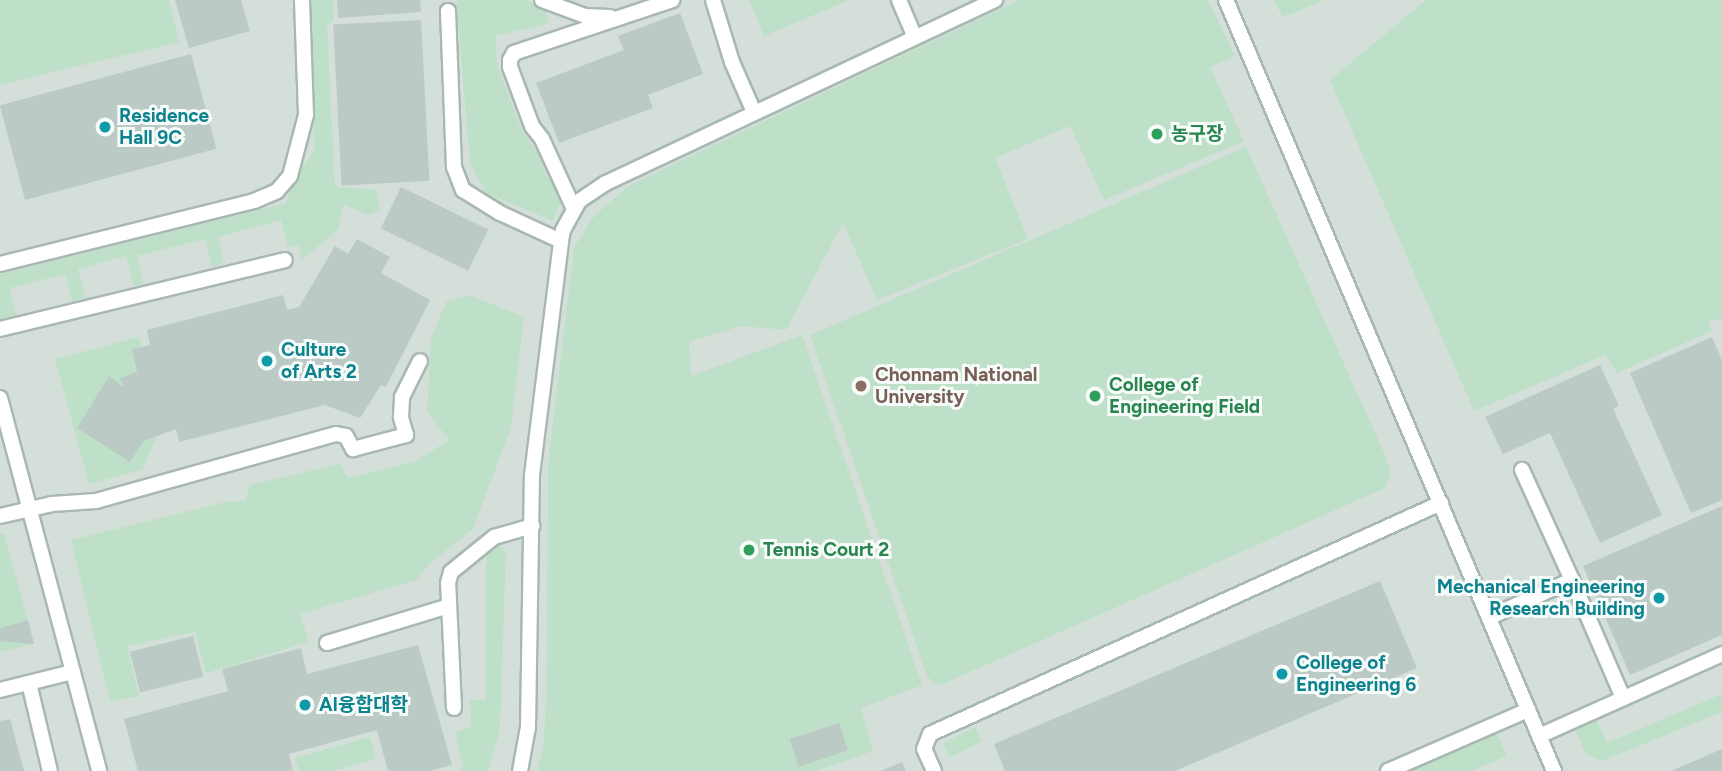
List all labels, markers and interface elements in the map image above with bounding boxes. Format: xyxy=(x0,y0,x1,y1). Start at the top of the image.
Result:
place label: Residence Hall 9C xyxy=(119,105,209,149)
marker: Residence Hall 9C xyxy=(97,119,113,135)
place label: 농구장 xyxy=(1171,123,1223,145)
marker: 농구장 xyxy=(1149,126,1165,142)
place label: Culture of Arts 2 xyxy=(281,339,357,383)
marker: Culture of Arts 2 xyxy=(259,353,275,369)
place label: Chonnam National University xyxy=(875,364,1038,408)
place label: College of Engineering Field xyxy=(1109,374,1260,418)
marker: Chonnam National University xyxy=(853,378,869,394)
marker: College of Engineering Field xyxy=(1087,388,1103,404)
place label: Tennis Court 2 xyxy=(763,539,889,561)
marker: Tennis Court 2 xyxy=(741,542,757,558)
place label: Mechanical Engineering Research Building xyxy=(1437,576,1645,620)
marker: Mechanical Engineering Research Building xyxy=(1651,590,1667,606)
place label: College of Engineering 6 xyxy=(1296,652,1416,696)
marker: College of Engineering 6 xyxy=(1274,666,1290,682)
place label: AI융합대학 xyxy=(319,694,408,716)
marker: AI융합대학 xyxy=(297,697,313,713)

